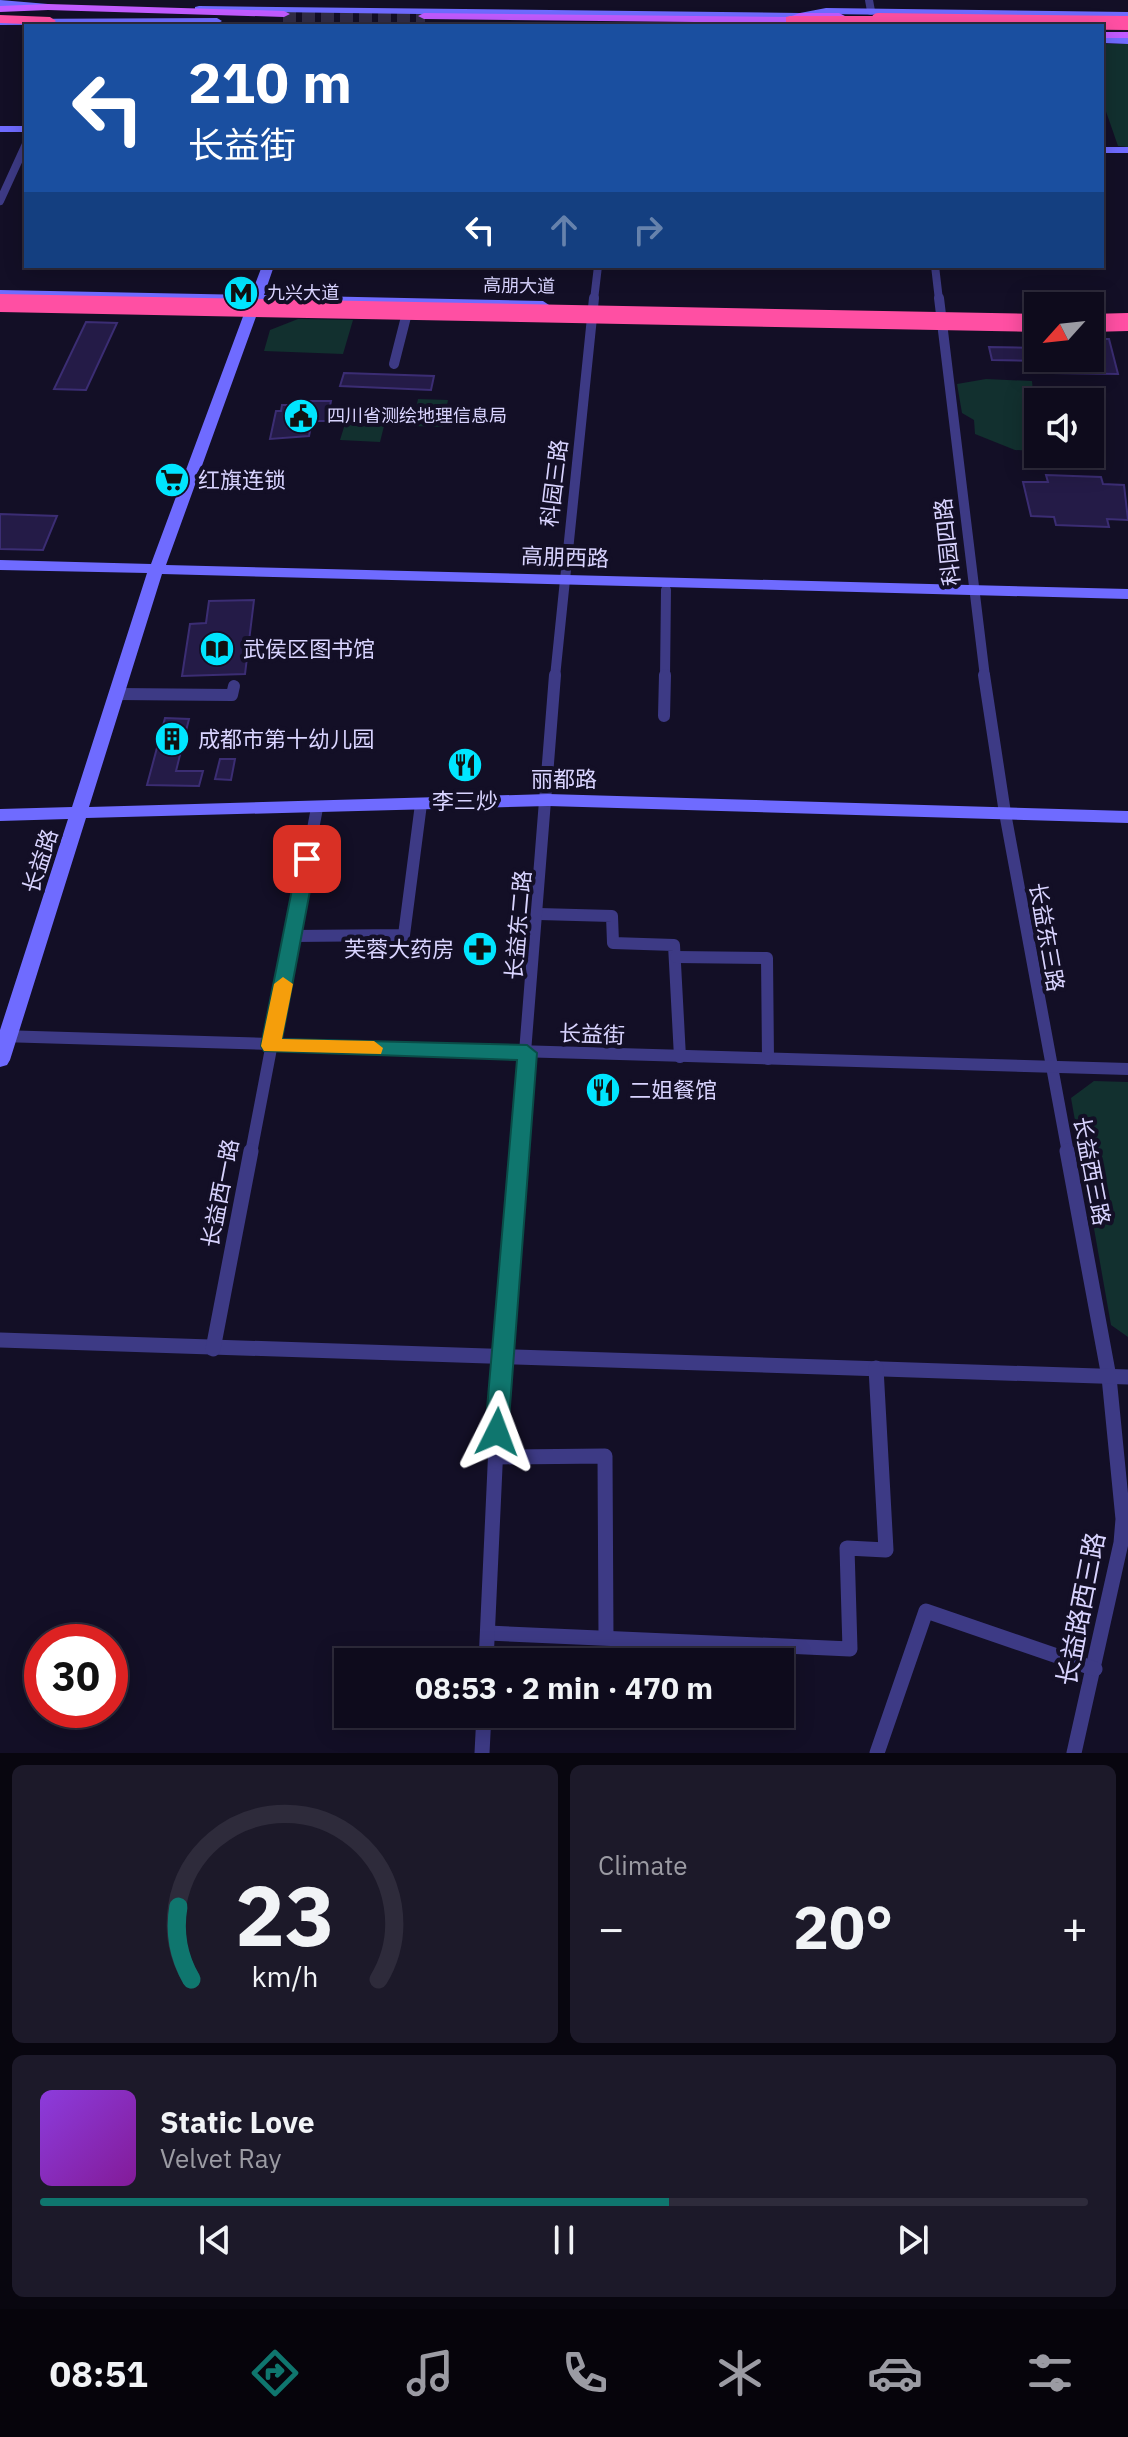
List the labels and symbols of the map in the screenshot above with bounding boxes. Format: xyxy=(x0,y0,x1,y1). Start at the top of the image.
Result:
street label: 高朋大道 xyxy=(483,273,555,298)
metro station icon: 九兴大道 xyxy=(222,274,260,312)
place label: 九兴大道 xyxy=(267,281,339,304)
north arrow xyxy=(1024,292,1104,372)
public building icon: 四川省测绘地理信息局 xyxy=(282,397,320,435)
place label: 四川省测绘地理信息局 xyxy=(327,404,507,427)
street label: 科园三路 xyxy=(534,437,573,528)
supermarket icon: 红旗连锁 xyxy=(153,461,191,499)
place label: 红旗连锁 xyxy=(198,465,286,494)
street label: 科园四路 xyxy=(927,497,966,587)
street label: 高朋西路 xyxy=(521,540,610,573)
library icon: 武侯区图书馆 xyxy=(198,630,236,668)
place label: 武侯区图书馆 xyxy=(243,634,375,663)
building icon: 成都市第十幼儿园 xyxy=(153,720,191,758)
place label: 成都市第十幼儿园 xyxy=(198,724,374,753)
restaurant icon: 李三炒 xyxy=(446,746,484,784)
street label: 丽都路 xyxy=(531,764,597,793)
place label: 李三炒 xyxy=(432,786,498,815)
street label: 长益路 xyxy=(16,825,64,897)
pin xyxy=(273,825,341,893)
street label: 长益东二路 xyxy=(498,869,537,981)
street label: 长益东三路 xyxy=(1024,880,1071,994)
pharmacy icon: 芙蓉大药房 xyxy=(461,930,499,968)
place label: 芙蓉大药房 xyxy=(344,934,454,963)
street label: 长益街 xyxy=(559,1018,626,1049)
restaurant icon: 二姐餐馆 xyxy=(584,1071,622,1109)
place label: 二姐餐馆 xyxy=(629,1075,717,1104)
street label: 长益西三路 xyxy=(1068,1114,1117,1228)
street label: 长益西一路 xyxy=(195,1136,244,1250)
position arrow xyxy=(455,1390,539,1474)
street label: 长益路西三路 xyxy=(1048,1529,1112,1689)
speed limit sign: 30 xyxy=(24,1624,128,1728)

